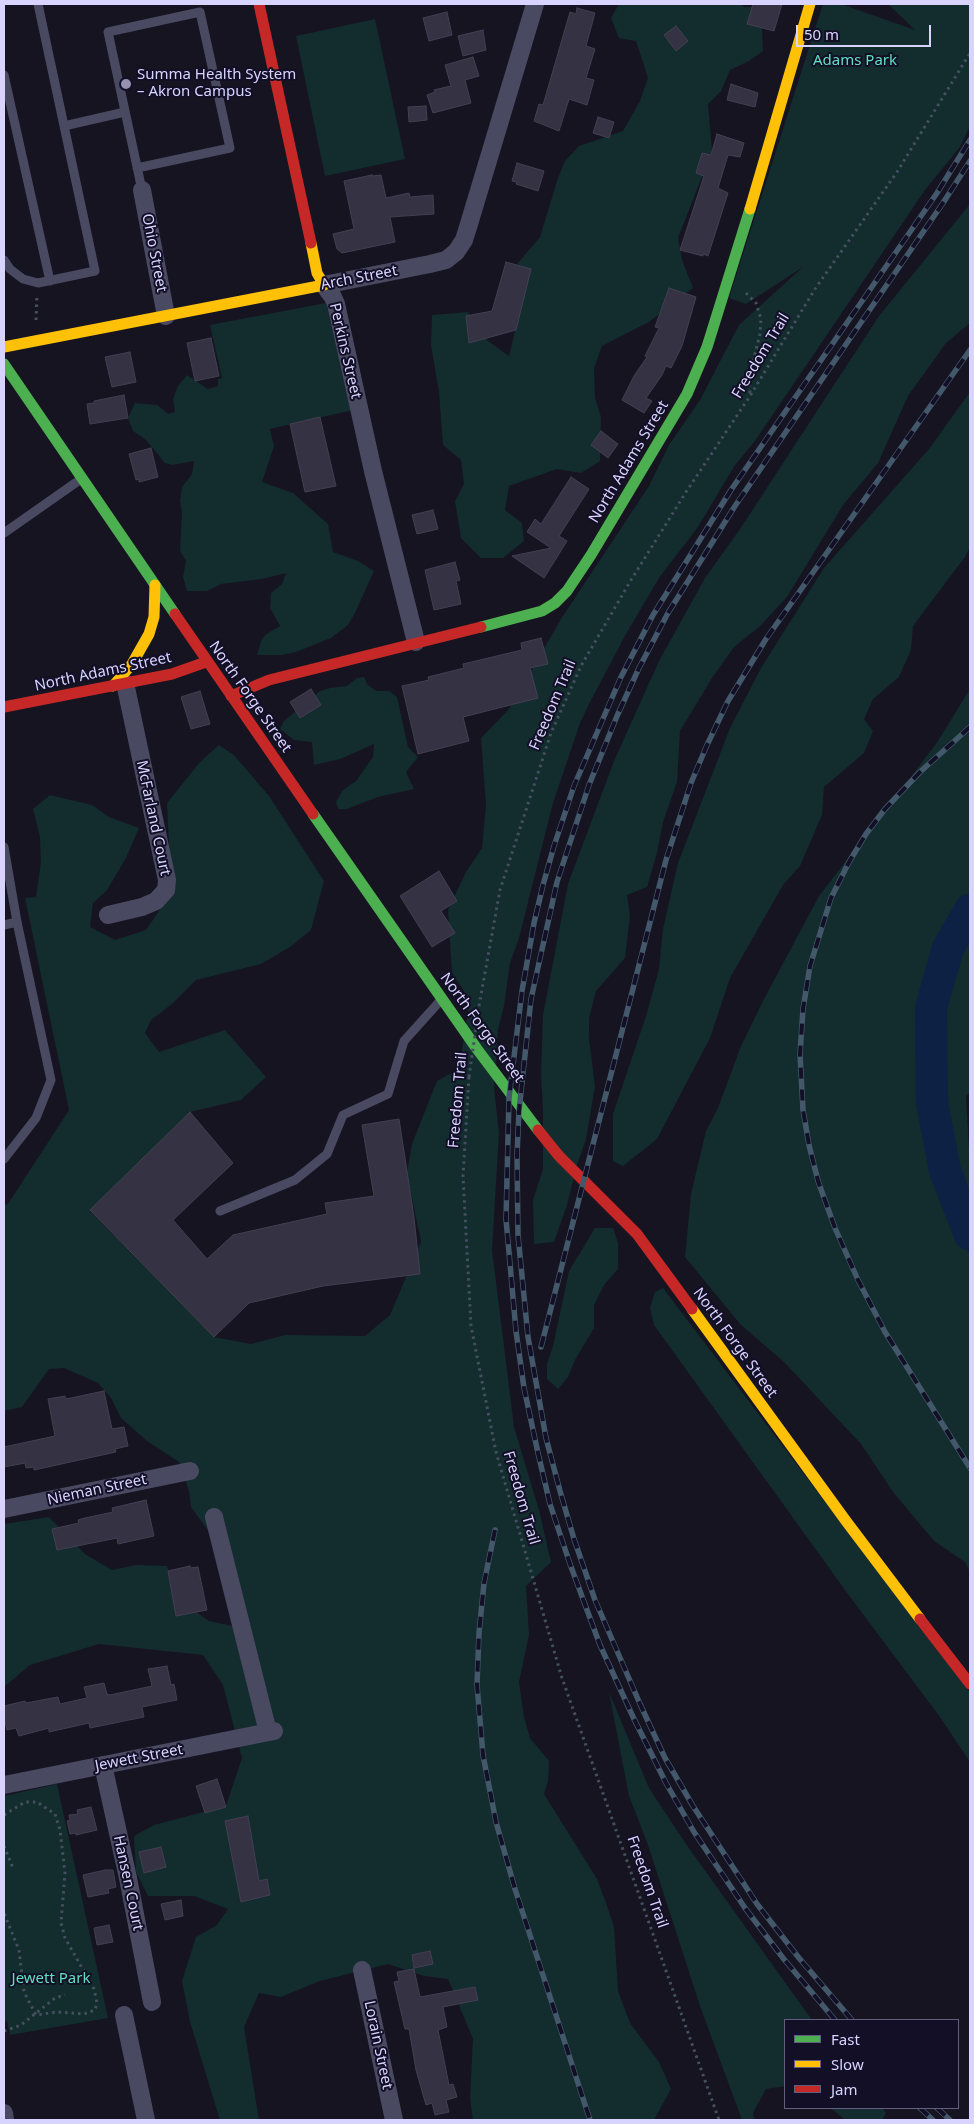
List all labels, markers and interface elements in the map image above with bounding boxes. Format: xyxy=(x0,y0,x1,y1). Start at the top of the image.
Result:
scale bar xyxy=(799,15,934,47)
text: 50 m xyxy=(804,24,839,44)
park label: Adams Park xyxy=(813,52,897,70)
place label: Summa Health System – Akron Campus xyxy=(137,66,296,101)
marker: Summa Health System – Akron Campus xyxy=(119,77,133,91)
street label: Ohio Street xyxy=(138,212,170,294)
street label: Arch Street xyxy=(319,262,399,294)
street label: Perkins Street xyxy=(325,301,365,401)
street label: Freedom Trail xyxy=(728,310,794,402)
street label: North Adams Street xyxy=(585,398,673,526)
street label: North Forge Street xyxy=(205,638,295,756)
street label: North Adams Street xyxy=(33,649,173,695)
street label: Freedom Trail xyxy=(526,657,580,753)
street label: McFarland Court xyxy=(132,759,174,877)
street label: North Forge Street xyxy=(436,969,528,1087)
street label: Freedom Trail xyxy=(445,1051,471,1149)
street label: North Forge Street xyxy=(689,1284,781,1402)
street label: Freedom Trail xyxy=(499,1449,543,1547)
street label: Nieman Street xyxy=(46,1471,148,1509)
street label: Jewett Street xyxy=(94,1741,184,1775)
street label: Freedom Trail xyxy=(623,1833,671,1931)
street label: Hansen Court xyxy=(109,1834,147,1932)
park label: Jewett Park xyxy=(12,1970,90,1988)
street label: Lorain Street xyxy=(360,1999,396,2091)
legend xyxy=(784,2019,959,2109)
text: Fast xyxy=(831,2029,860,2049)
text: Slow xyxy=(831,2054,864,2074)
text: Jam xyxy=(831,2079,858,2099)

